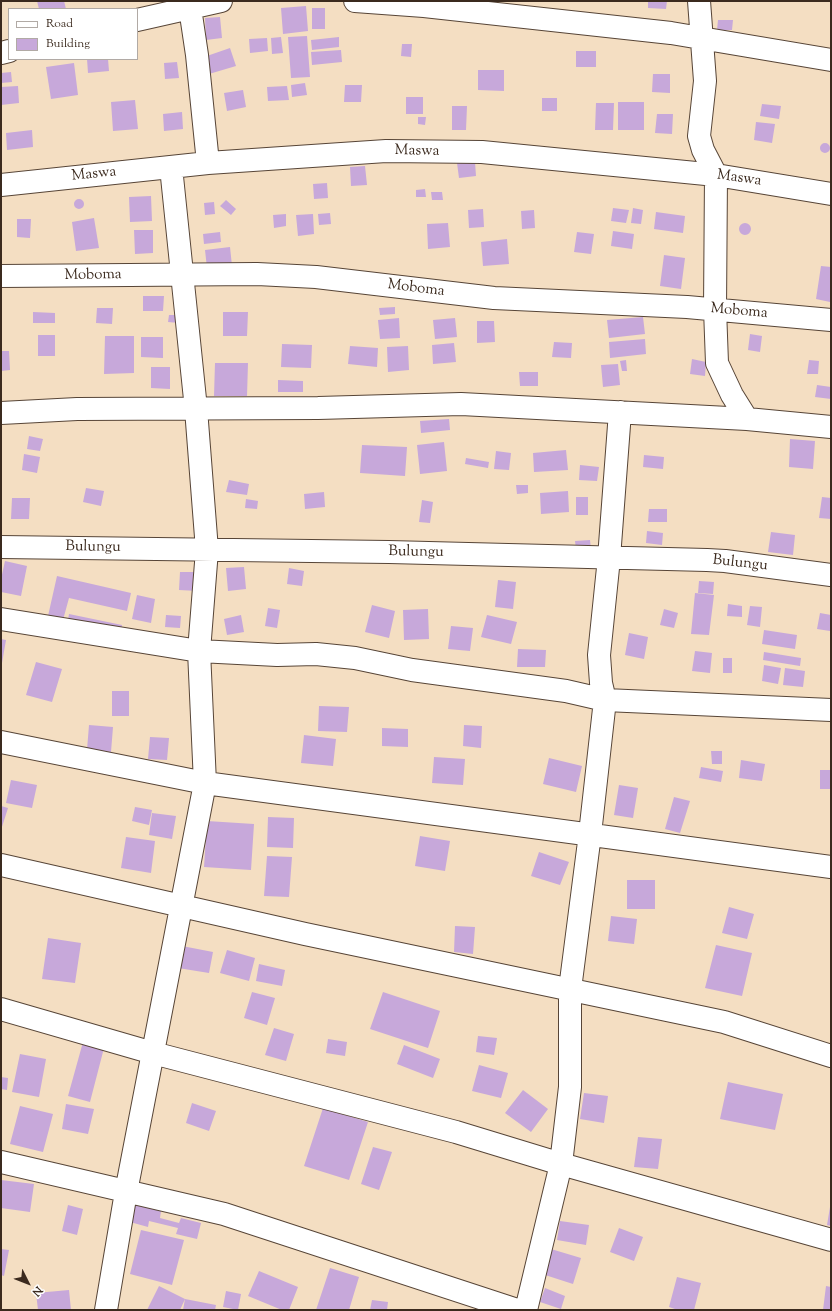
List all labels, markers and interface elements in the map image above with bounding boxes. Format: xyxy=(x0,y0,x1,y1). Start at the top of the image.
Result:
legend xyxy=(8,8,138,60)
text: Road xyxy=(46,15,73,33)
text: Building xyxy=(46,35,90,53)
street label: Maswa xyxy=(394,143,440,161)
street label: Maswa xyxy=(71,164,117,186)
street label: Maswa xyxy=(716,167,762,191)
street label: Moboma xyxy=(64,267,122,285)
street label: Moboma xyxy=(386,277,446,301)
street label: Moboma xyxy=(710,301,768,323)
street label: Bulungu xyxy=(65,539,121,557)
street label: Bulungu xyxy=(388,544,444,562)
street label: Bulungu xyxy=(711,552,769,576)
north arrow xyxy=(8,1263,48,1303)
text: N xyxy=(28,1282,46,1300)

